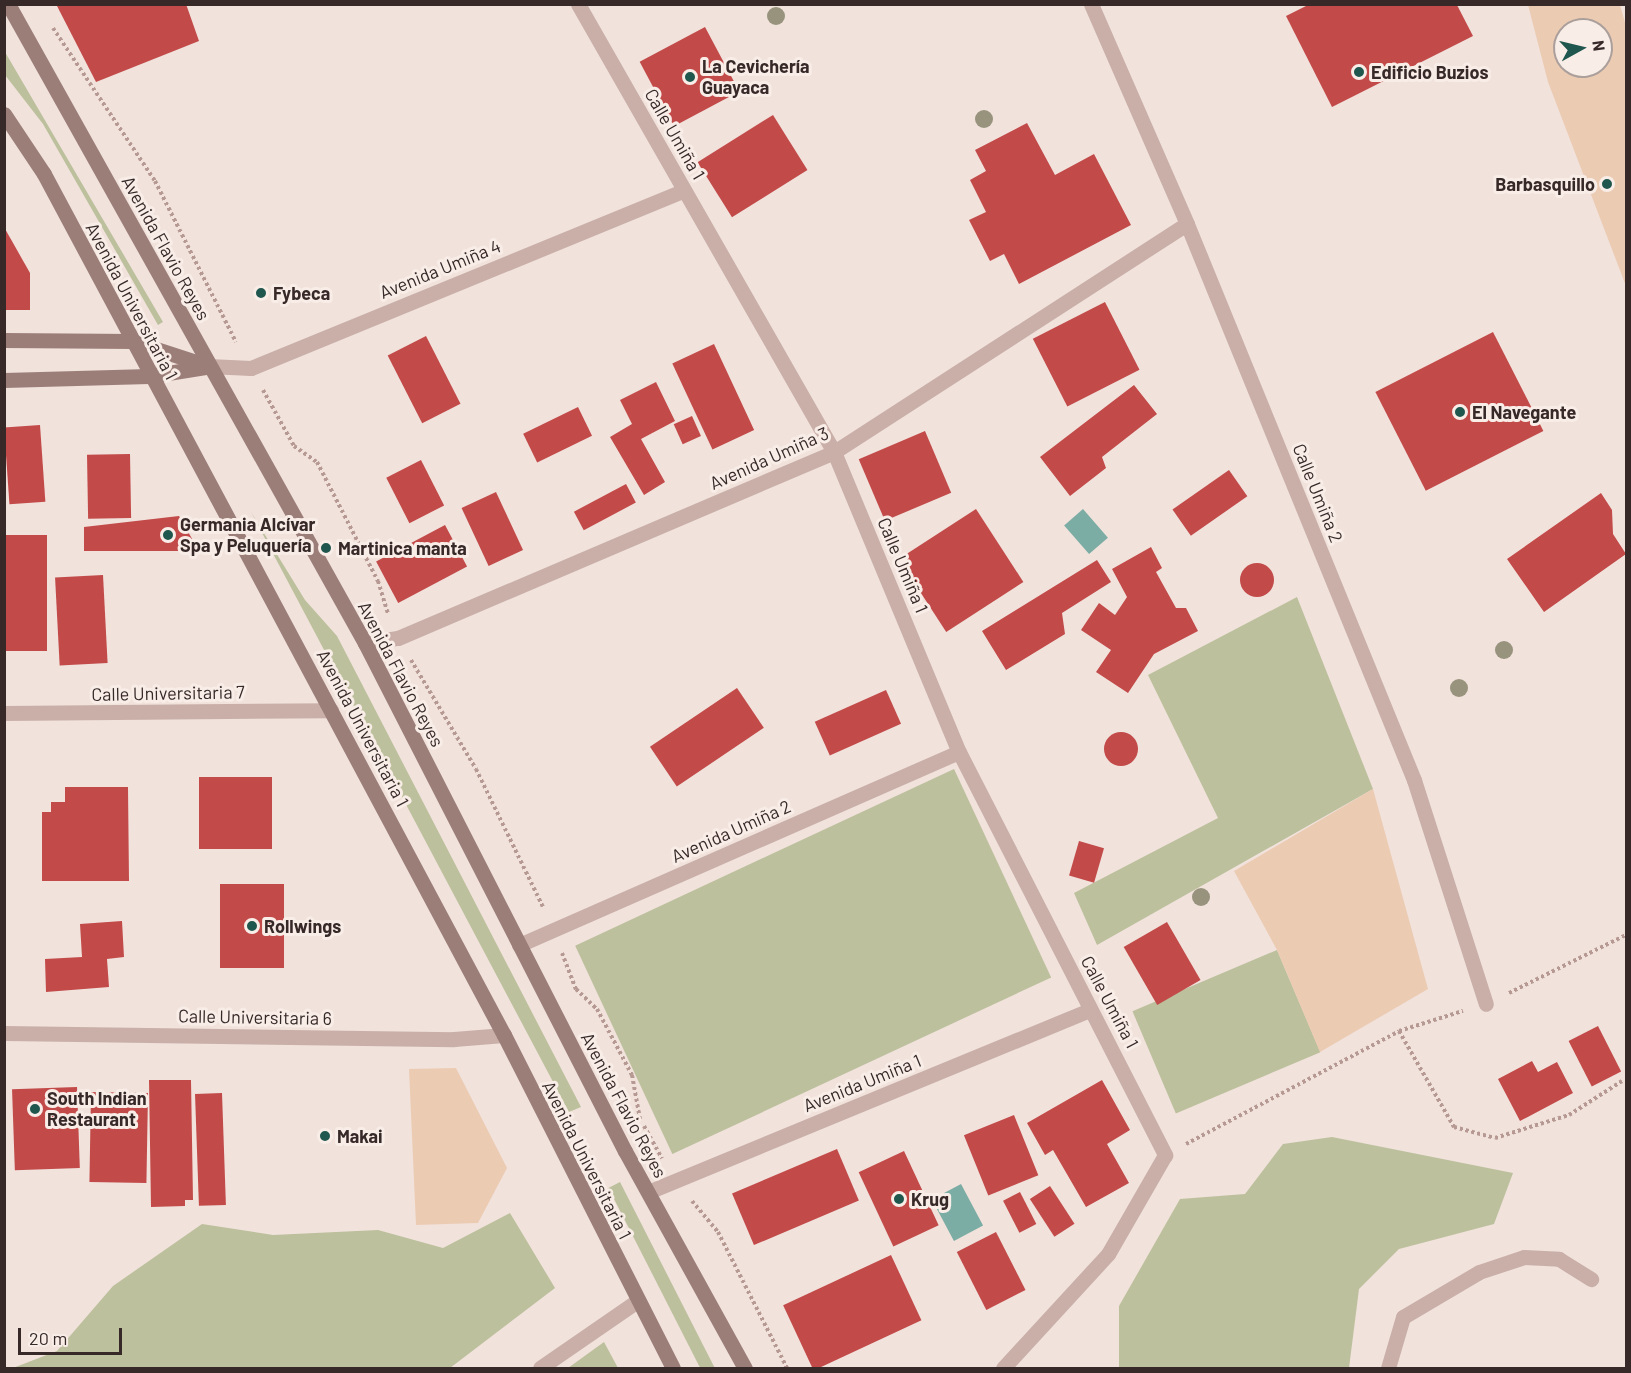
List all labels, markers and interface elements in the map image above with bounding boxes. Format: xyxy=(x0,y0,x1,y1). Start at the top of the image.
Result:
north arrow xyxy=(1553,18,1613,78)
text: N xyxy=(1589,39,1609,52)
place label: La Cevichería Guayaca xyxy=(702,56,810,98)
place label: Edificio Buzios xyxy=(1371,61,1489,83)
marker: Edificio Buzios xyxy=(1352,65,1366,79)
marker: La Cevichería Guayaca xyxy=(683,70,697,84)
street label: Calle Umiña 1 xyxy=(640,85,710,183)
street label: Avenida Flavio Reyes xyxy=(117,172,215,324)
place label: Barbasquillo xyxy=(1495,173,1595,195)
marker: Barbasquillo xyxy=(1600,177,1614,191)
street label: Avenida Universitaria 1 xyxy=(81,219,183,383)
street label: Avenida Umiña 4 xyxy=(376,235,504,303)
place label: Fybeca xyxy=(273,282,330,304)
marker: Fybeca xyxy=(254,286,268,300)
place label: El Navegante xyxy=(1472,401,1576,423)
marker: El Navegante xyxy=(1453,405,1467,419)
street label: Avenida Umiña 3 xyxy=(706,422,832,494)
street label: Calle Umiña 2 xyxy=(1288,440,1348,546)
place label: Germania Alcívar Spa y Peluquería xyxy=(180,514,315,556)
street label: Calle Umiña 1 xyxy=(873,514,933,616)
marker: Germania Alcívar Spa y Peluquería xyxy=(161,528,175,542)
place label: Martinica manta xyxy=(338,537,467,559)
marker: Martinica manta xyxy=(319,541,333,555)
street label: Avenida Flavio Reyes xyxy=(354,598,448,750)
street label: Avenida Universitaria 1 xyxy=(312,646,414,810)
street label: Calle Universitaria 7 xyxy=(91,681,245,705)
street label: Avenida Umiña 2 xyxy=(668,795,794,867)
place label: Rollwings xyxy=(264,915,341,937)
marker: Rollwings xyxy=(245,919,259,933)
street label: Calle Umiña 1 xyxy=(1077,952,1143,1052)
street label: Calle Universitaria 6 xyxy=(178,1005,332,1029)
street label: Avenida Flavio Reyes xyxy=(577,1029,671,1181)
street label: Avenida Umiña 1 xyxy=(800,1050,924,1116)
street label: Avenida Universitaria 1 xyxy=(538,1077,636,1243)
place label: South Indian Restaurant xyxy=(47,1088,146,1130)
marker: South Indian Restaurant xyxy=(28,1102,42,1116)
place label: Makai xyxy=(337,1125,383,1147)
marker: Makai xyxy=(318,1129,332,1143)
place label: Krug xyxy=(911,1188,949,1210)
marker: Krug xyxy=(892,1192,906,1206)
scale bar xyxy=(21,1316,124,1354)
text: 20 m xyxy=(29,1327,67,1349)

